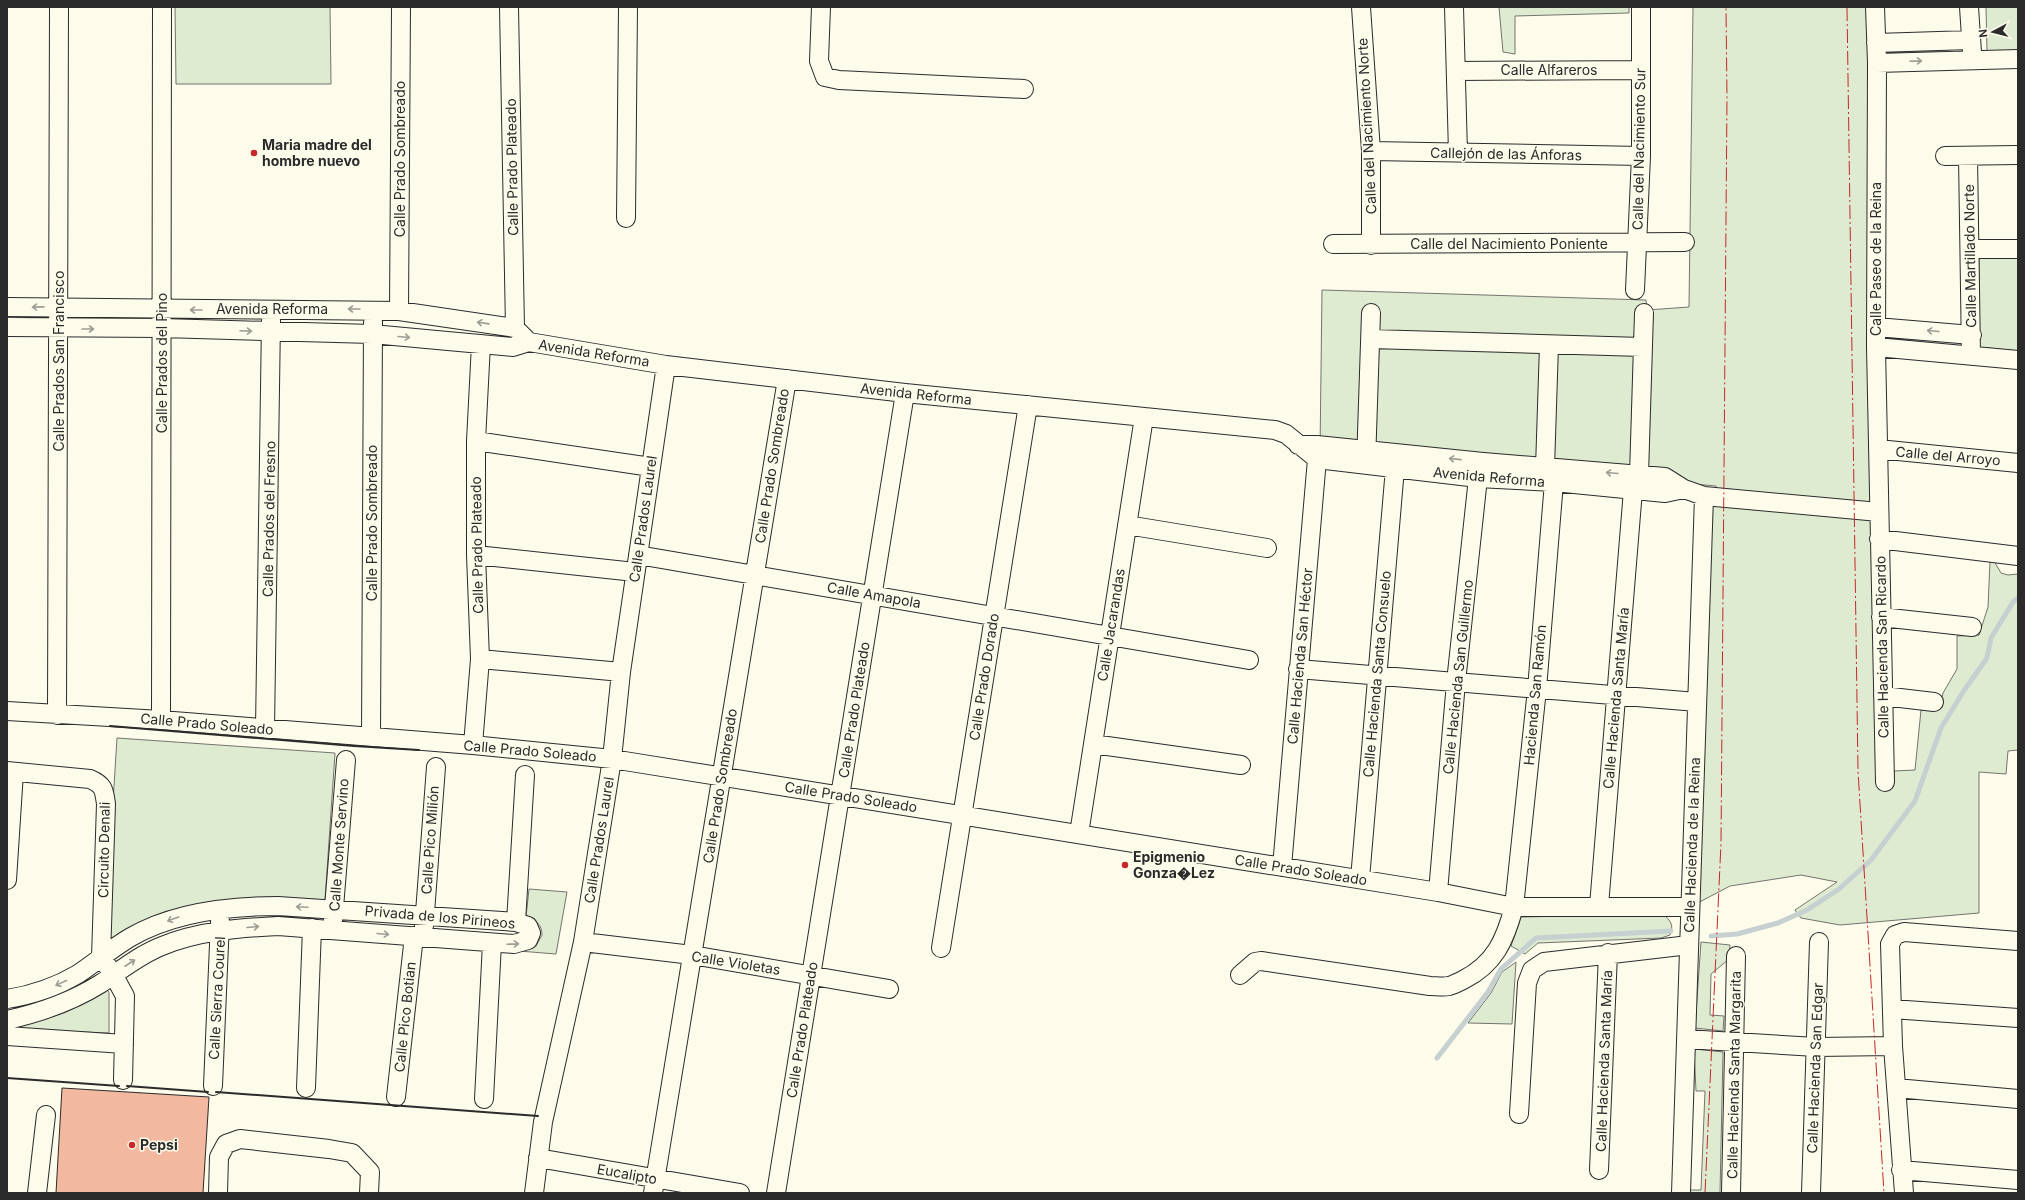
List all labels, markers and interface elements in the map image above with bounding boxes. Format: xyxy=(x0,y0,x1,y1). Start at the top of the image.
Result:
north arrow xyxy=(1973,12,2013,52)
text: N xyxy=(1976,28,1991,38)
street label: Calle del Nacimiento Norte xyxy=(1353,37,1380,215)
one-way arrow xyxy=(1909,58,1922,65)
street label: Calle Alfareros xyxy=(1501,61,1597,78)
street label: Calle del Nacimiento Sur xyxy=(1629,68,1648,230)
street label: Calle Prado Sombreado xyxy=(391,81,408,237)
street label: Calle Prado Plateado xyxy=(502,98,521,236)
place label: Maria madre del hombre nuevo xyxy=(262,136,372,169)
street label: Callejón de las Ánforas xyxy=(1430,144,1582,163)
marker: Maria madre del hombre nuevo xyxy=(249,148,259,158)
street label: Calle Paseo de la Reina xyxy=(1867,182,1884,336)
street label: Calle Martillado Norte xyxy=(1960,184,1979,328)
street label: Calle del Nacimiento Poniente xyxy=(1410,235,1608,252)
street label: Calle Prados San Francisco xyxy=(50,271,67,451)
street label: Calle Prados del Pino xyxy=(153,293,170,433)
street label: Avenida Reforma xyxy=(216,300,328,317)
one-way arrow xyxy=(32,303,45,311)
one-way arrow xyxy=(348,305,361,313)
one-way arrow xyxy=(190,306,203,314)
one-way arrow xyxy=(477,319,490,327)
one-way arrow xyxy=(81,325,94,333)
one-way arrow xyxy=(239,327,252,334)
one-way arrow xyxy=(1927,328,1940,335)
one-way arrow xyxy=(397,333,410,341)
street label: Avenida Reforma xyxy=(537,335,651,370)
street label: Avenida Reforma xyxy=(859,379,973,408)
street label: Calle Prado Sombreado xyxy=(751,387,792,544)
street label: Calle Prados del Fresno xyxy=(259,441,278,597)
street label: Calle del Arroyo xyxy=(1895,442,2001,469)
street label: Calle Prado Sombreado xyxy=(363,445,380,601)
street label: Calle Prados Laurel xyxy=(625,454,660,583)
one-way arrow xyxy=(1449,455,1462,463)
street label: Avenida Reforma xyxy=(1432,463,1546,490)
one-way arrow xyxy=(1606,470,1619,477)
street label: Calle Prado Plateado xyxy=(467,476,486,614)
street label: Calle Hacienda San Ricardo xyxy=(1871,555,1892,739)
street label: Calle Jacarandas xyxy=(1093,567,1128,683)
street label: Calle Hacienda San Héctor xyxy=(1283,567,1316,745)
street label: Calle Hacienda Santa Consuelo xyxy=(1359,570,1394,778)
street label: Calle Amapola xyxy=(826,578,922,611)
street label: Calle Hacienda San Guillermo xyxy=(1439,579,1476,775)
street label: Calle Hacienda Santa María xyxy=(1599,606,1632,789)
street label: Calle Prado Dorado xyxy=(965,612,1002,742)
street label: Hacienda San Ramón xyxy=(1520,624,1549,766)
street label: Calle Prado Plateado xyxy=(834,641,873,779)
street label: Calle Prado Sombreado xyxy=(699,707,740,864)
street label: Calle Prado Soleado xyxy=(140,709,274,738)
street label: Calle Prado Soleado xyxy=(463,736,597,765)
street label: Calle Hacienda de la Reina xyxy=(1680,757,1703,933)
street label: Calle Prados Laurel xyxy=(580,775,617,904)
street label: Calle Monte Servino xyxy=(325,778,352,912)
street label: Calle Prado Soleado xyxy=(784,778,919,815)
street label: Calle Pico Milión xyxy=(417,785,442,895)
street label: Circuito Denali xyxy=(94,802,113,898)
place label: Epigmenio Gonza�Lez xyxy=(1133,848,1215,881)
street label: Calle Prado Soleado xyxy=(1234,851,1369,888)
marker: Epigmenio Gonza�Lez xyxy=(1120,860,1130,870)
street label: Privada de los Pirineos xyxy=(364,901,516,932)
one-way arrow xyxy=(296,903,309,911)
one-way arrow xyxy=(168,915,180,923)
one-way arrow xyxy=(246,924,259,931)
one-way arrow xyxy=(376,930,389,937)
street label: Calle Sierra Courel xyxy=(205,936,228,1060)
one-way arrow xyxy=(506,940,519,947)
street label: Calle Violetas xyxy=(690,947,782,978)
one-way arrow xyxy=(124,959,135,967)
street label: Calle Pico Botian xyxy=(390,961,419,1073)
street label: Calle Prado Plateado xyxy=(782,961,821,1099)
street label: Calle Hacienda Santa María xyxy=(1592,970,1615,1152)
street label: Calle Hacienda Santa Margarita xyxy=(1723,971,1744,1179)
one-way arrow xyxy=(55,980,67,987)
street label: Calle Hacienda San Edgar xyxy=(1803,982,1826,1154)
place label: Pepsi xyxy=(140,1136,178,1153)
marker: Pepsi xyxy=(127,1140,137,1150)
street label: Eucalipto xyxy=(596,1160,659,1187)

